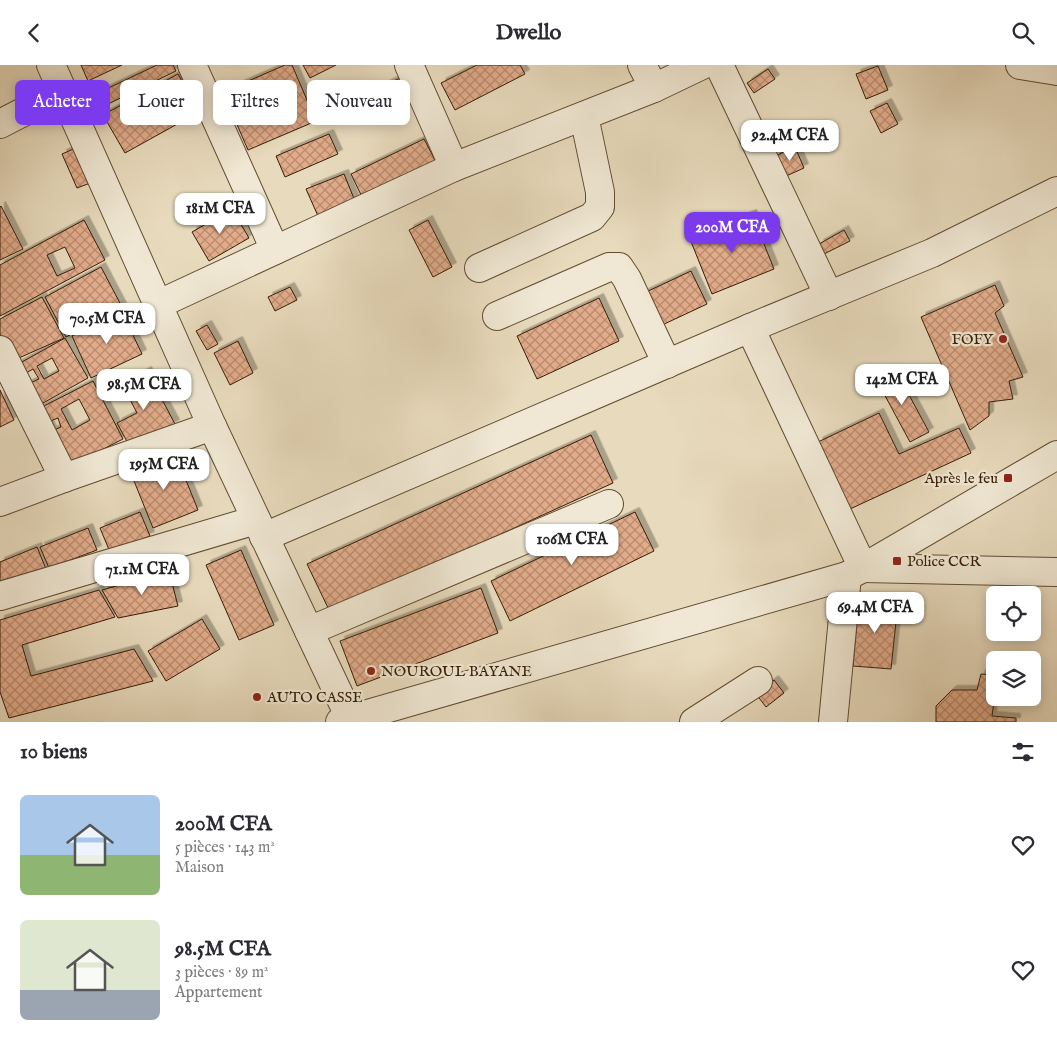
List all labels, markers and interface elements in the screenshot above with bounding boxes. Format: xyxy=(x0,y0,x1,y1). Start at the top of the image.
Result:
icon: back xyxy=(20,19,48,47)
text: Dwello xyxy=(496,19,561,47)
icon: search xyxy=(1009,19,1037,47)
chip: Acheter xyxy=(15,80,110,125)
chip: Louer xyxy=(120,80,203,125)
chip: Filtres xyxy=(213,80,297,125)
chip: Nouveau xyxy=(307,80,410,125)
pin: 92.4M CFA xyxy=(733,119,847,162)
text: 92.4M CFA xyxy=(752,126,828,146)
pin: 181M CFA xyxy=(168,193,272,235)
text: 181M CFA xyxy=(186,199,254,219)
pin: 200M CFA xyxy=(680,211,784,254)
text: 200M CFA xyxy=(695,218,769,238)
pin: 70.5M CFA xyxy=(50,303,164,345)
text: 70.5M CFA xyxy=(69,309,145,329)
place label: FOFY xyxy=(952,330,994,349)
marker: FOFY xyxy=(997,333,1009,345)
pin: 142M CFA xyxy=(850,363,954,406)
pin: 98.5M CFA xyxy=(87,369,201,411)
text: 142M CFA xyxy=(866,370,938,390)
text: 98.5M CFA xyxy=(108,375,181,395)
pin: 195M CFA xyxy=(112,449,216,491)
text: 195M CFA xyxy=(129,455,199,475)
place label: Après le feu xyxy=(924,469,998,488)
marker: Après le feu xyxy=(1002,472,1014,484)
pin: 106M CFA xyxy=(520,523,624,566)
text: 106M CFA xyxy=(536,530,608,550)
place label: Police CCR xyxy=(907,552,982,571)
pin: 71.1M CFA xyxy=(85,553,199,596)
marker: Police CCR xyxy=(891,555,903,567)
text: 71.1M CFA xyxy=(105,560,179,580)
map controls xyxy=(986,586,1041,706)
button: locate xyxy=(986,586,1041,641)
pin: 69.4M CFA xyxy=(818,591,932,634)
text: 69.4M CFA xyxy=(837,598,913,618)
button: layers xyxy=(986,651,1041,706)
place label: NOUROUL BAYANE xyxy=(381,662,532,681)
marker: NOUROUL BAYANE xyxy=(365,665,377,677)
place label: AUTO CASSE xyxy=(266,688,363,707)
marker: AUTO CASSE xyxy=(251,691,263,703)
icon: filters xyxy=(1009,738,1037,766)
text: 10 biens xyxy=(20,739,88,766)
text: 200M CFA xyxy=(175,811,272,838)
icon: home xyxy=(60,815,120,875)
icon: heart xyxy=(1009,831,1037,859)
text: 5 pièces · 143 m² xyxy=(175,838,275,858)
text: Maison xyxy=(175,858,224,878)
text: 98.5M CFA xyxy=(175,936,271,963)
icon: home xyxy=(60,940,120,1000)
icon: heart xyxy=(1009,956,1037,984)
text: 3 pièces · 89 m² xyxy=(175,963,269,983)
text: Appartement xyxy=(175,983,262,1003)

